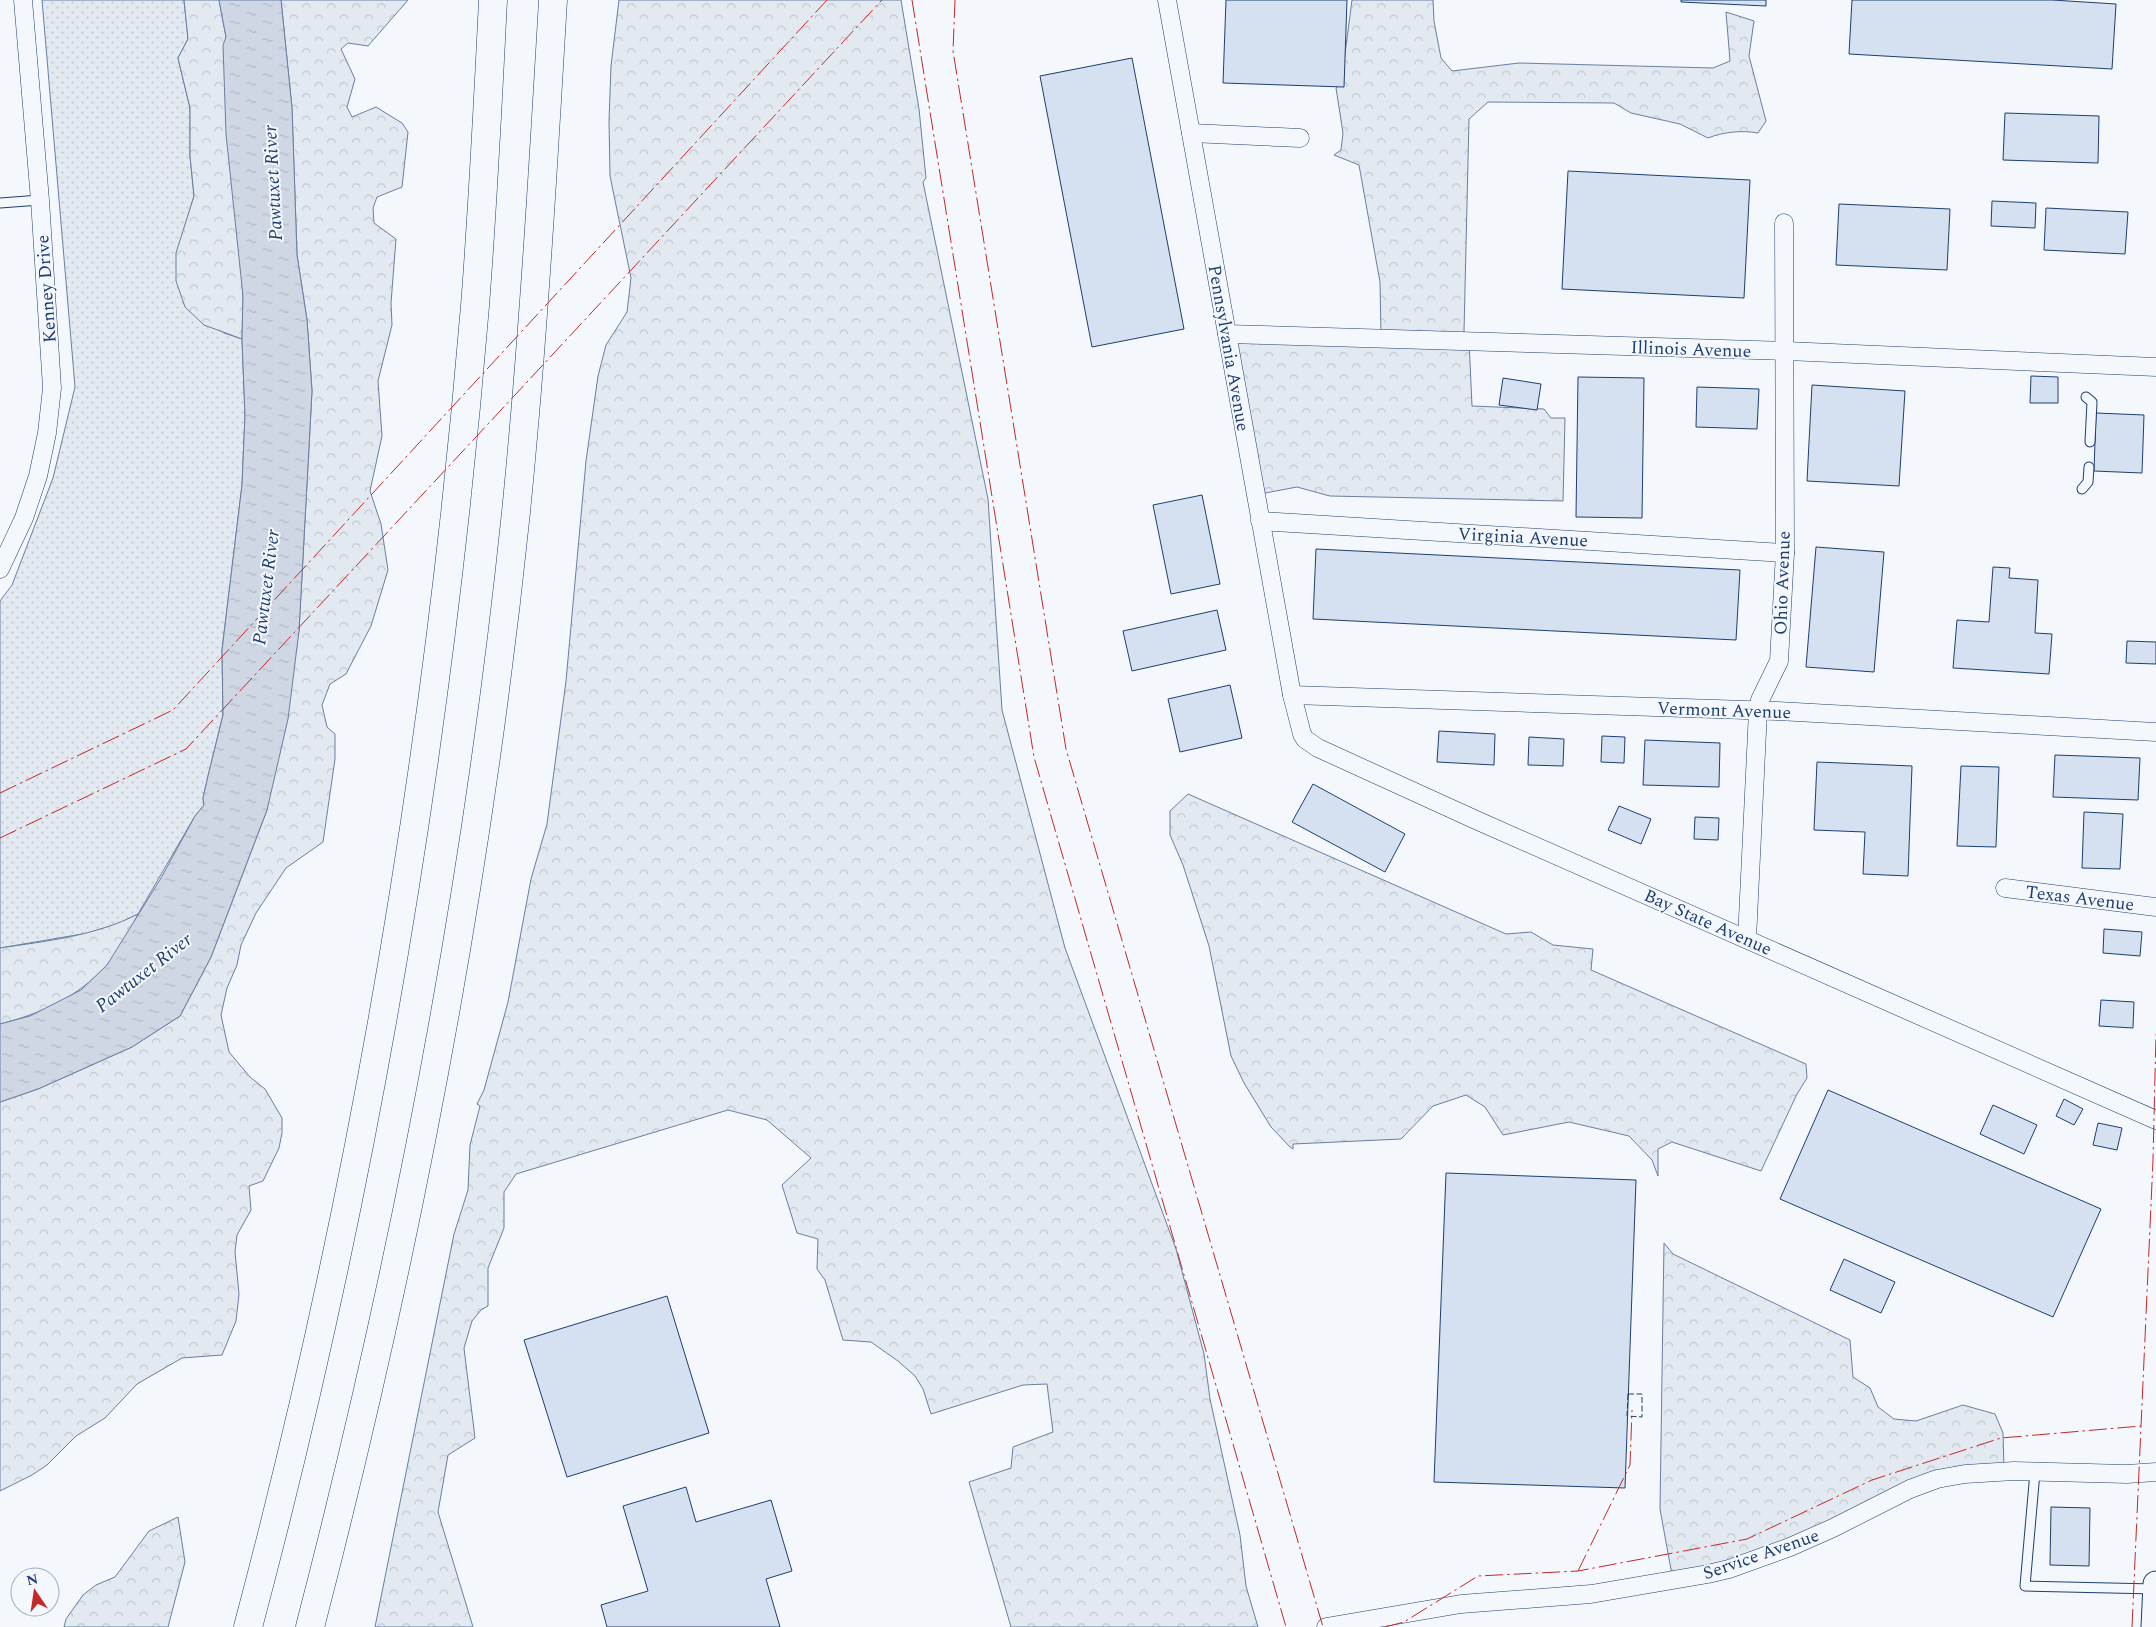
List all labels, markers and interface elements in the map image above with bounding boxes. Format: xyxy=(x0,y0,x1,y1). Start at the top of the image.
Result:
water label: Pawtuxet River xyxy=(256,124,291,242)
street label: Kenney Drive xyxy=(29,234,64,344)
street label: Pennsylvania Avenue xyxy=(1201,263,1256,433)
street label: Illinois Avenue xyxy=(1630,334,1752,365)
street label: Virginia Avenue xyxy=(1457,521,1589,554)
water label: Pawtuxet River xyxy=(245,527,288,647)
street label: Ohio Avenue xyxy=(1767,530,1798,636)
street label: Vermont Avenue xyxy=(1656,695,1792,726)
street label: Texas Avenue xyxy=(2024,878,2136,919)
street label: Bay State Avenue xyxy=(1639,882,1776,963)
water label: Pawtuxet River xyxy=(89,926,199,1020)
street label: Service Avenue xyxy=(1699,1522,1823,1587)
north arrow xyxy=(10,1567,60,1617)
text: N xyxy=(24,1568,40,1591)

